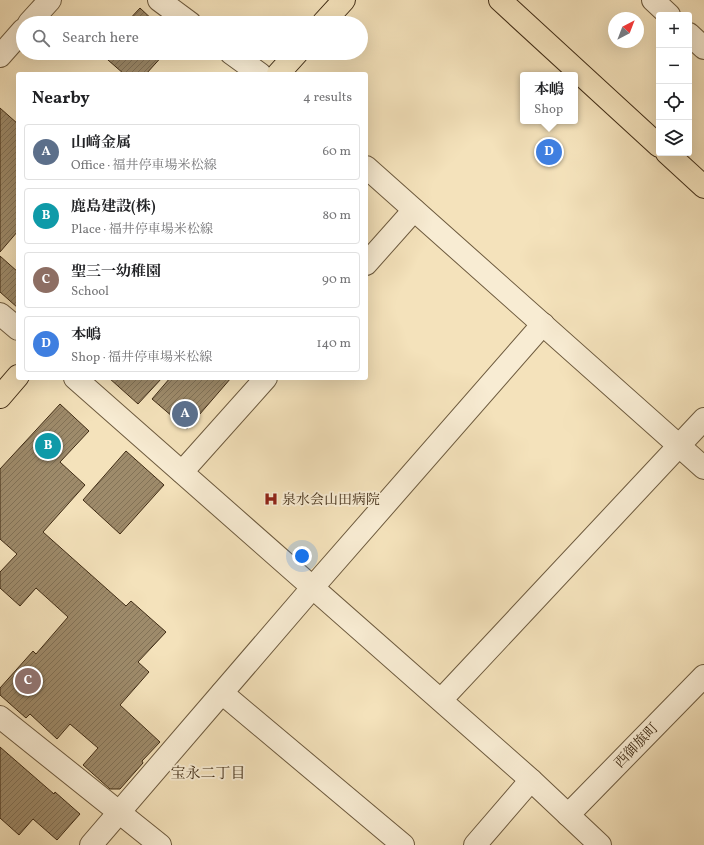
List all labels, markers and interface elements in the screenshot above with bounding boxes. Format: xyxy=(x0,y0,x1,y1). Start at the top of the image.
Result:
north arrow xyxy=(608,12,644,48)
map controls xyxy=(656,12,692,156)
button: + xyxy=(656,12,692,48)
search box xyxy=(16,16,368,60)
icon: search xyxy=(30,27,52,49)
text: Search here xyxy=(62,28,139,49)
button: − xyxy=(656,48,692,84)
popup xyxy=(520,72,578,124)
text: 本嶋 xyxy=(534,80,564,101)
button: locate xyxy=(656,84,692,120)
text: Nearby xyxy=(32,87,90,110)
text: 4 results xyxy=(303,89,352,107)
text: Shop xyxy=(534,101,563,119)
button: layers xyxy=(656,120,692,156)
text: 山﨑金属 xyxy=(71,133,131,154)
pin: D xyxy=(536,137,562,167)
text: A xyxy=(41,143,51,161)
text: 60 m xyxy=(323,143,351,161)
text: Office · 福井停車場米松線 xyxy=(71,157,217,175)
text: 鹿島建設(株) xyxy=(71,197,156,218)
text: B xyxy=(42,207,50,225)
text: 80 m xyxy=(322,207,351,225)
text: Place · 福井停車場米松線 xyxy=(71,221,213,239)
text: 聖三一幼稚園 xyxy=(71,262,161,283)
text: C xyxy=(42,271,50,289)
text: 90 m xyxy=(322,271,351,289)
text: School xyxy=(71,283,109,301)
text: 本嶋 xyxy=(71,325,101,346)
text: D xyxy=(41,335,51,353)
text: 140 m xyxy=(317,335,351,353)
text: Shop · 福井停車場米松線 xyxy=(71,349,212,367)
pin: A xyxy=(172,399,198,429)
pin: B xyxy=(35,431,61,461)
hospital icon: 泉水会山田病院 xyxy=(263,491,279,507)
place label: 泉水会山田病院 xyxy=(282,491,380,510)
your location xyxy=(292,546,312,566)
pin: C xyxy=(15,666,41,696)
street label: 西御旗町 xyxy=(611,719,663,773)
district label: 宝永二丁目 xyxy=(170,764,246,785)

